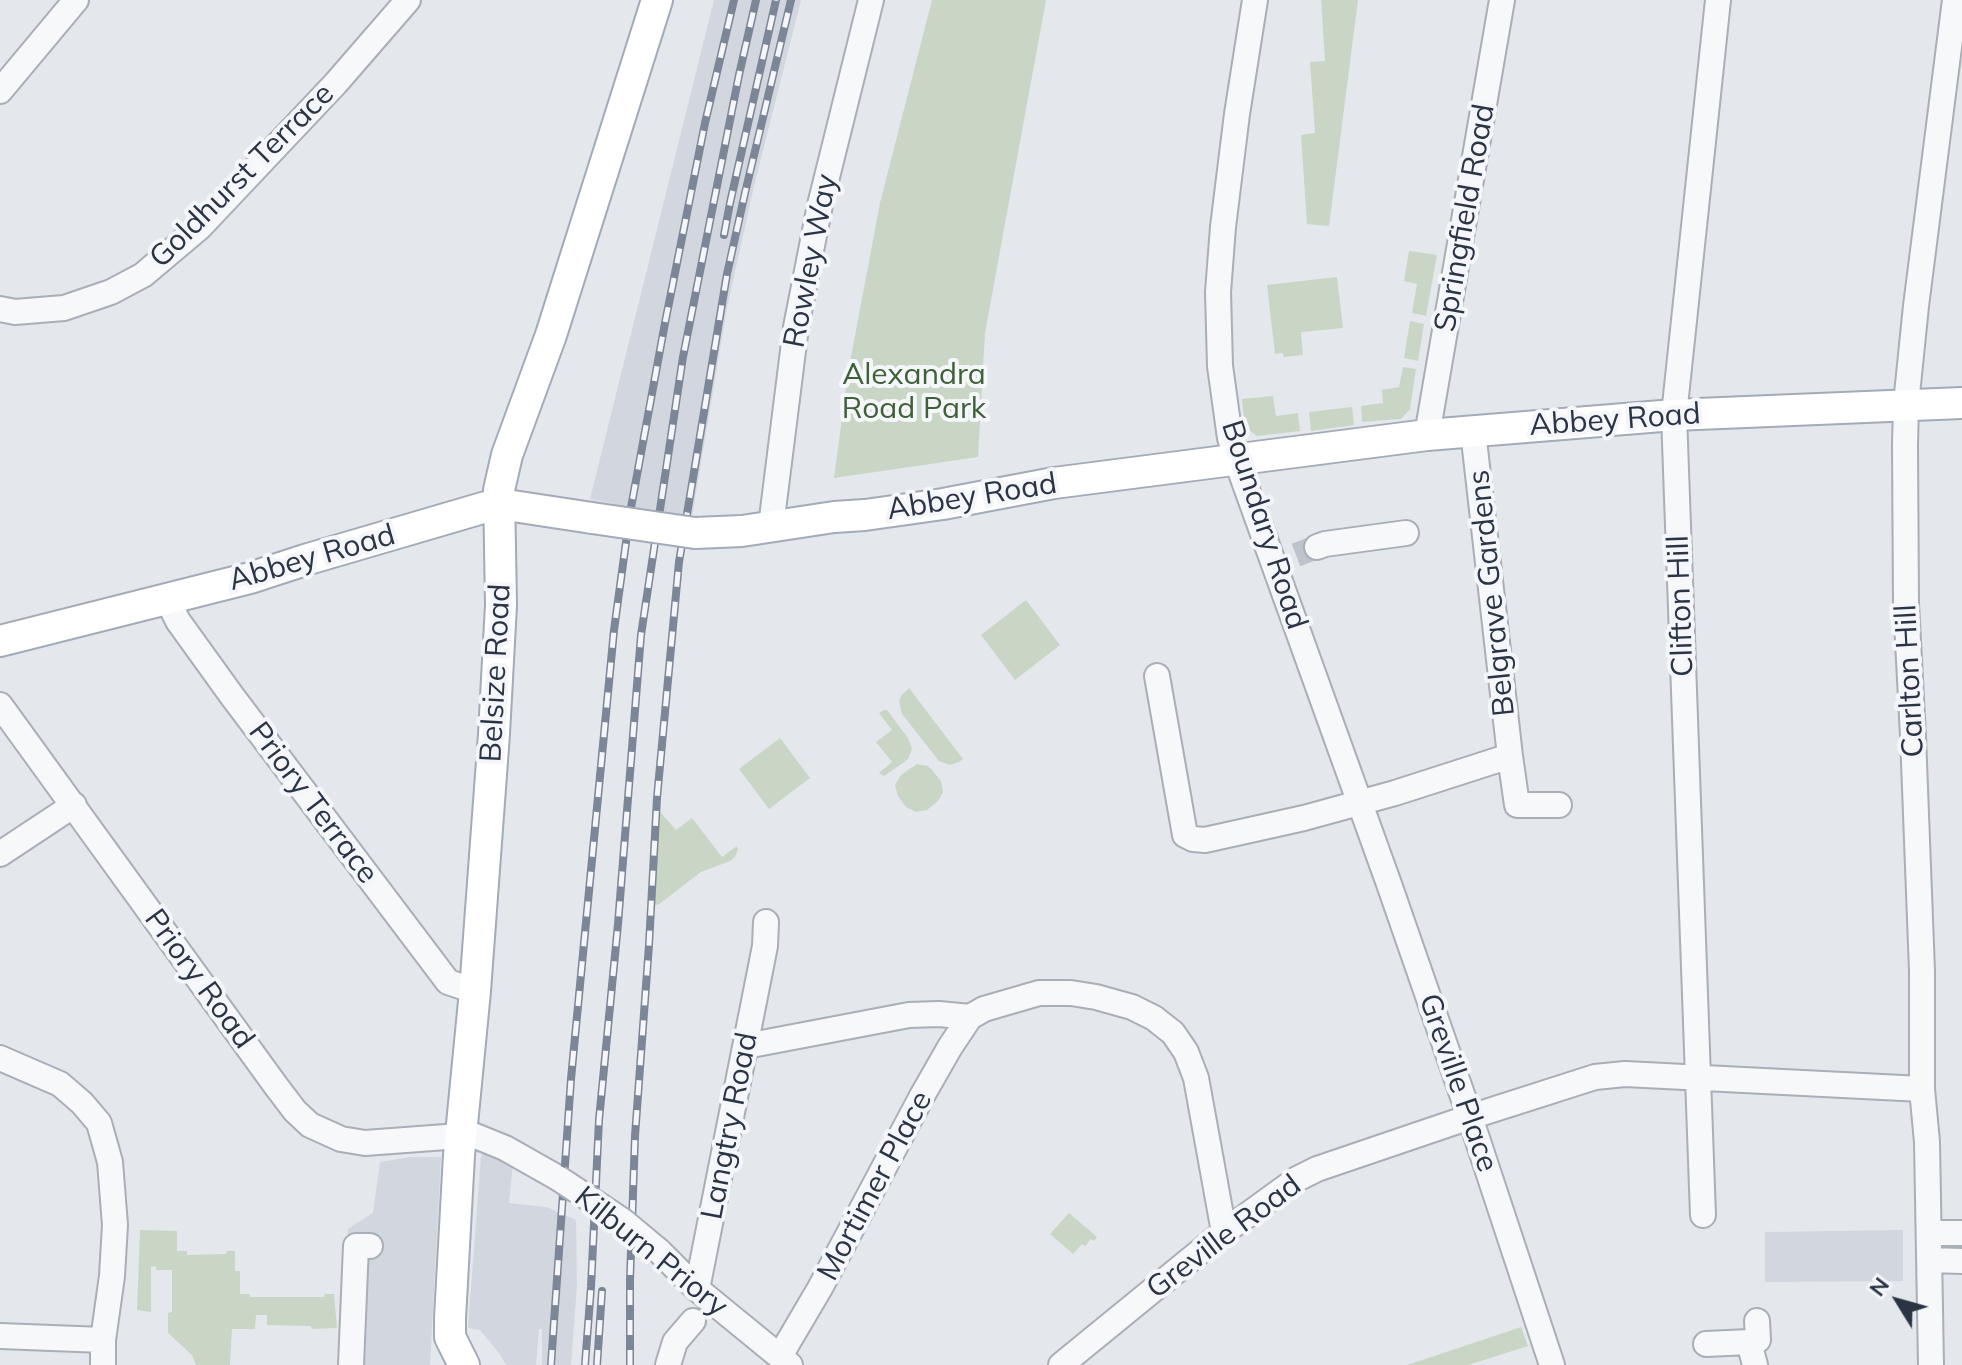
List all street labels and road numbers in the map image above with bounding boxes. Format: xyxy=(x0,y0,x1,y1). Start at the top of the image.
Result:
street label: Goldhurst Terrace xyxy=(142,76,342,276)
street label: Springfield Road xyxy=(1427,101,1503,335)
street label: Rowley Way xyxy=(777,171,845,351)
street label: Abbey Road xyxy=(1528,396,1702,444)
street label: Boundary Road xyxy=(1213,416,1315,634)
street label: Abbey Road xyxy=(884,466,1060,528)
street label: Belgrave Gardens xyxy=(1461,468,1523,718)
street label: Abbey Road xyxy=(225,517,399,599)
street label: Clifton Hill xyxy=(1661,535,1701,677)
street label: Belsize Road xyxy=(473,583,519,763)
street label: Carlton Hill xyxy=(1888,603,1932,759)
street label: Priory Terrace xyxy=(241,715,385,891)
street label: Priory Road xyxy=(136,902,262,1056)
street label: Greville Place xyxy=(1411,989,1505,1177)
street label: Langtry Road xyxy=(694,1029,766,1223)
street label: Mortimer Place xyxy=(810,1085,940,1287)
street label: Greville Road xyxy=(1140,1167,1308,1307)
street label: Kilburn Priory xyxy=(567,1179,735,1325)

